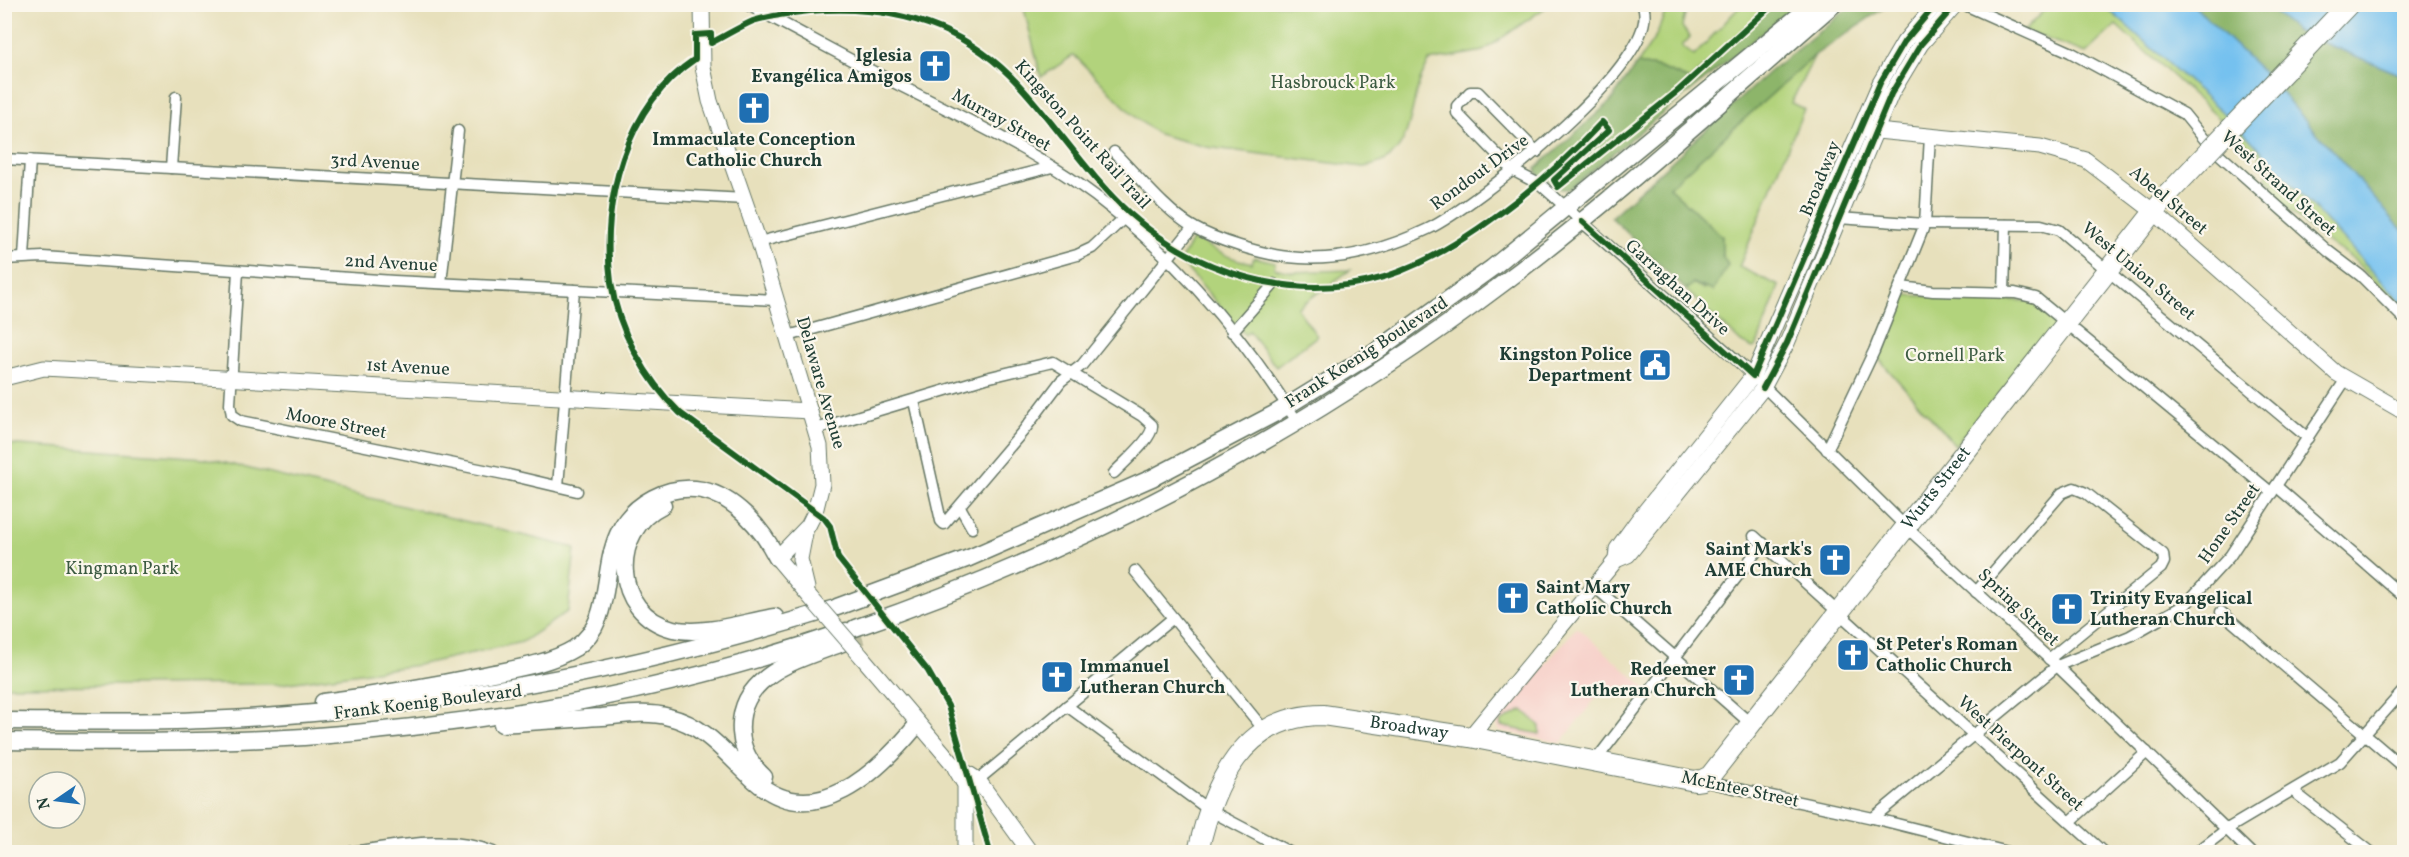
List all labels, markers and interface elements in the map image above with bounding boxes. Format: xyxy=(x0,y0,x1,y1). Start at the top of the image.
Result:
place label: Iglesia Evangélica Amigos xyxy=(751,44,912,90)
church icon: Iglesia Evangélica Amigos xyxy=(917,48,953,84)
street label: Kingston Point Rail Trail xyxy=(1008,55,1156,215)
park label: Hasbrouck Park xyxy=(1270,71,1396,96)
street label: Murray Street xyxy=(947,83,1055,159)
church icon: Immaculate Conception Catholic Church xyxy=(736,90,772,126)
street label: West Strand Street xyxy=(2215,125,2341,243)
place label: Immaculate Conception Catholic Church xyxy=(652,128,856,174)
street label: Rondout Drive xyxy=(1426,129,1534,217)
street label: Broadway xyxy=(1795,137,1848,221)
street label: 3rd Avenue xyxy=(330,148,420,178)
street label: Abeel Street xyxy=(2123,161,2213,241)
street label: West Union Street xyxy=(2076,217,2200,327)
street label: Garraghan Drive xyxy=(1619,234,1735,342)
street label: 2nd Avenue xyxy=(344,249,438,279)
street label: Frank Koenig Boulevard xyxy=(1281,291,1453,415)
street label: Delaware Avenue xyxy=(789,314,851,452)
place label: Kingston Police Department xyxy=(1499,343,1632,389)
park label: Cornell Park xyxy=(1905,344,2005,369)
public building icon: Kingston Police Department xyxy=(1637,347,1673,383)
street label: 1st Avenue xyxy=(366,353,450,383)
street label: Moore Street xyxy=(283,402,389,446)
street label: Wurts Street xyxy=(1896,441,1977,535)
street label: Hone Street xyxy=(2193,479,2267,569)
place label: Saint Mark's AME Church xyxy=(1704,538,1812,584)
church icon: Saint Mark's AME Church xyxy=(1817,542,1853,578)
park label: Kingman Park xyxy=(65,557,179,582)
street label: Spring Street xyxy=(1971,563,2065,653)
place label: Saint Mary Catholic Church xyxy=(1536,576,1673,622)
church icon: Saint Mary Catholic Church xyxy=(1495,580,1531,616)
place label: Trinity Evangelical Lutheran Church xyxy=(2090,587,2252,633)
church icon: Trinity Evangelical Lutheran Church xyxy=(2049,591,2085,627)
place label: St Peter's Roman Catholic Church xyxy=(1876,633,2018,679)
church icon: St Peter's Roman Catholic Church xyxy=(1835,637,1871,673)
place label: Immanuel Lutheran Church xyxy=(1080,655,1226,701)
place label: Redeemer Lutheran Church xyxy=(1570,658,1716,704)
church icon: Immanuel Lutheran Church xyxy=(1039,659,1075,695)
church icon: Redeemer Lutheran Church xyxy=(1721,662,1757,698)
street label: Frank Koenig Boulevard xyxy=(332,679,524,727)
street label: West Pierpont Street xyxy=(1951,690,2089,818)
street label: Broadway xyxy=(1368,710,1451,746)
street label: McEntee Street xyxy=(1679,765,1801,815)
north arrow xyxy=(27,770,87,830)
text: N xyxy=(32,794,56,811)

